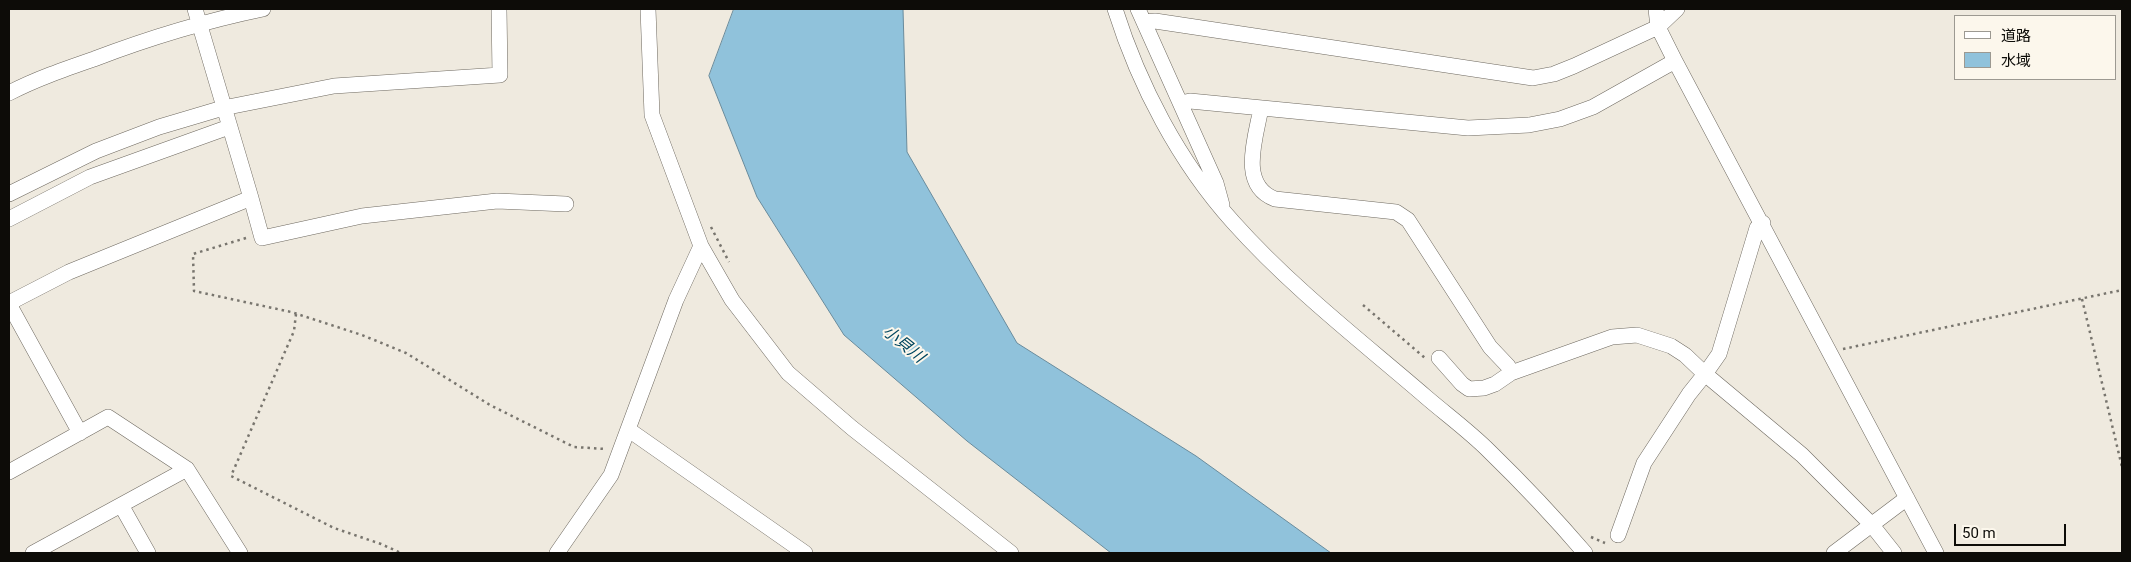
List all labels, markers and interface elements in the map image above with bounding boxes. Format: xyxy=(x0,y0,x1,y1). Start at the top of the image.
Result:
legend xyxy=(1954,15,2116,80)
text: 道路 xyxy=(2001,27,2031,45)
text: 水域 xyxy=(2001,52,2031,70)
water label: 小貝川 xyxy=(878,322,928,368)
scale bar xyxy=(1956,514,2068,546)
text: 50 m xyxy=(1962,524,1996,542)

